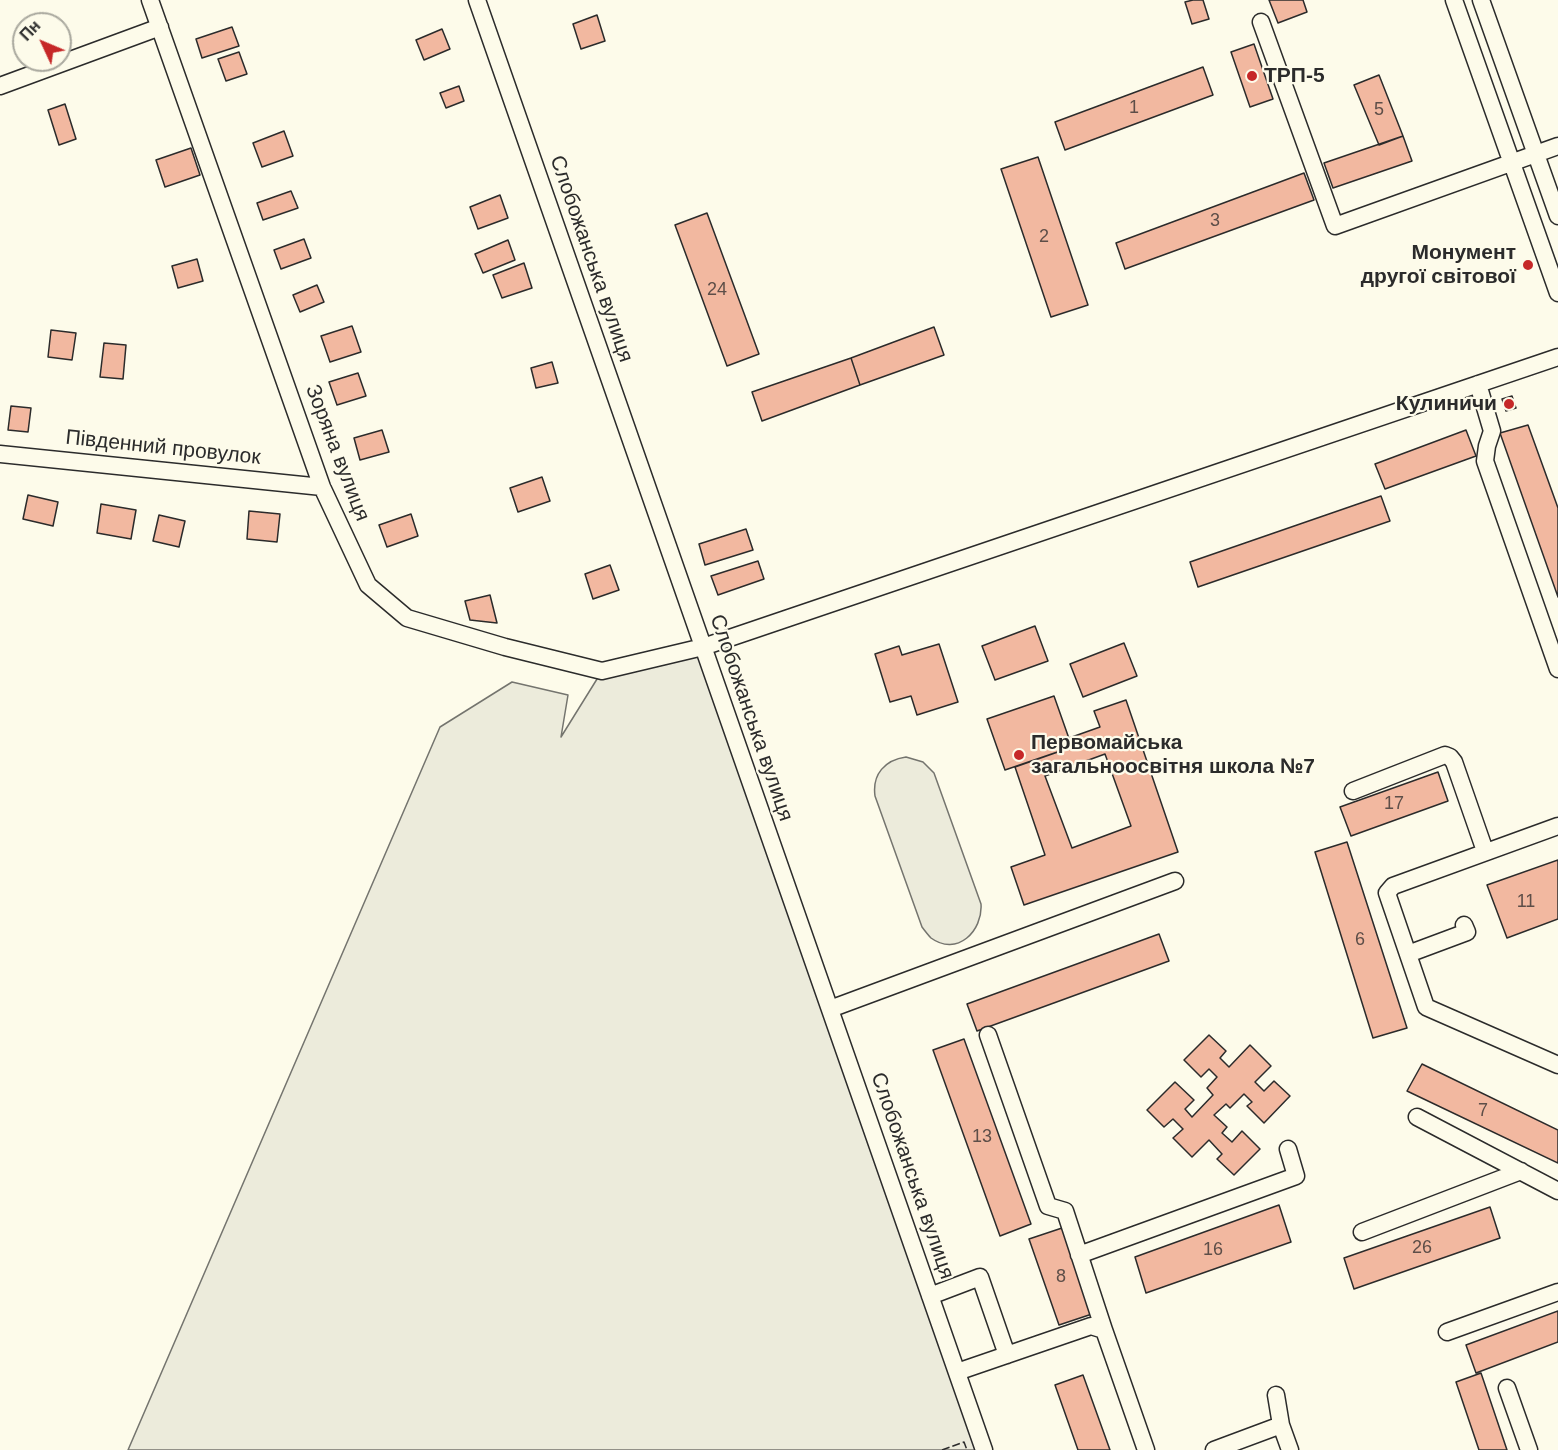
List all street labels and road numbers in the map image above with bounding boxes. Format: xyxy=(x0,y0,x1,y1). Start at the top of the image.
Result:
street label: Слобожанська вулиця xyxy=(544,152,638,366)
street label: Зоряна вулиця xyxy=(299,381,375,525)
street label: Південний провулок xyxy=(64,425,262,471)
street label: Слобожанська вулиця xyxy=(704,611,798,825)
street label: Слобожанська вулиця xyxy=(865,1069,959,1283)

